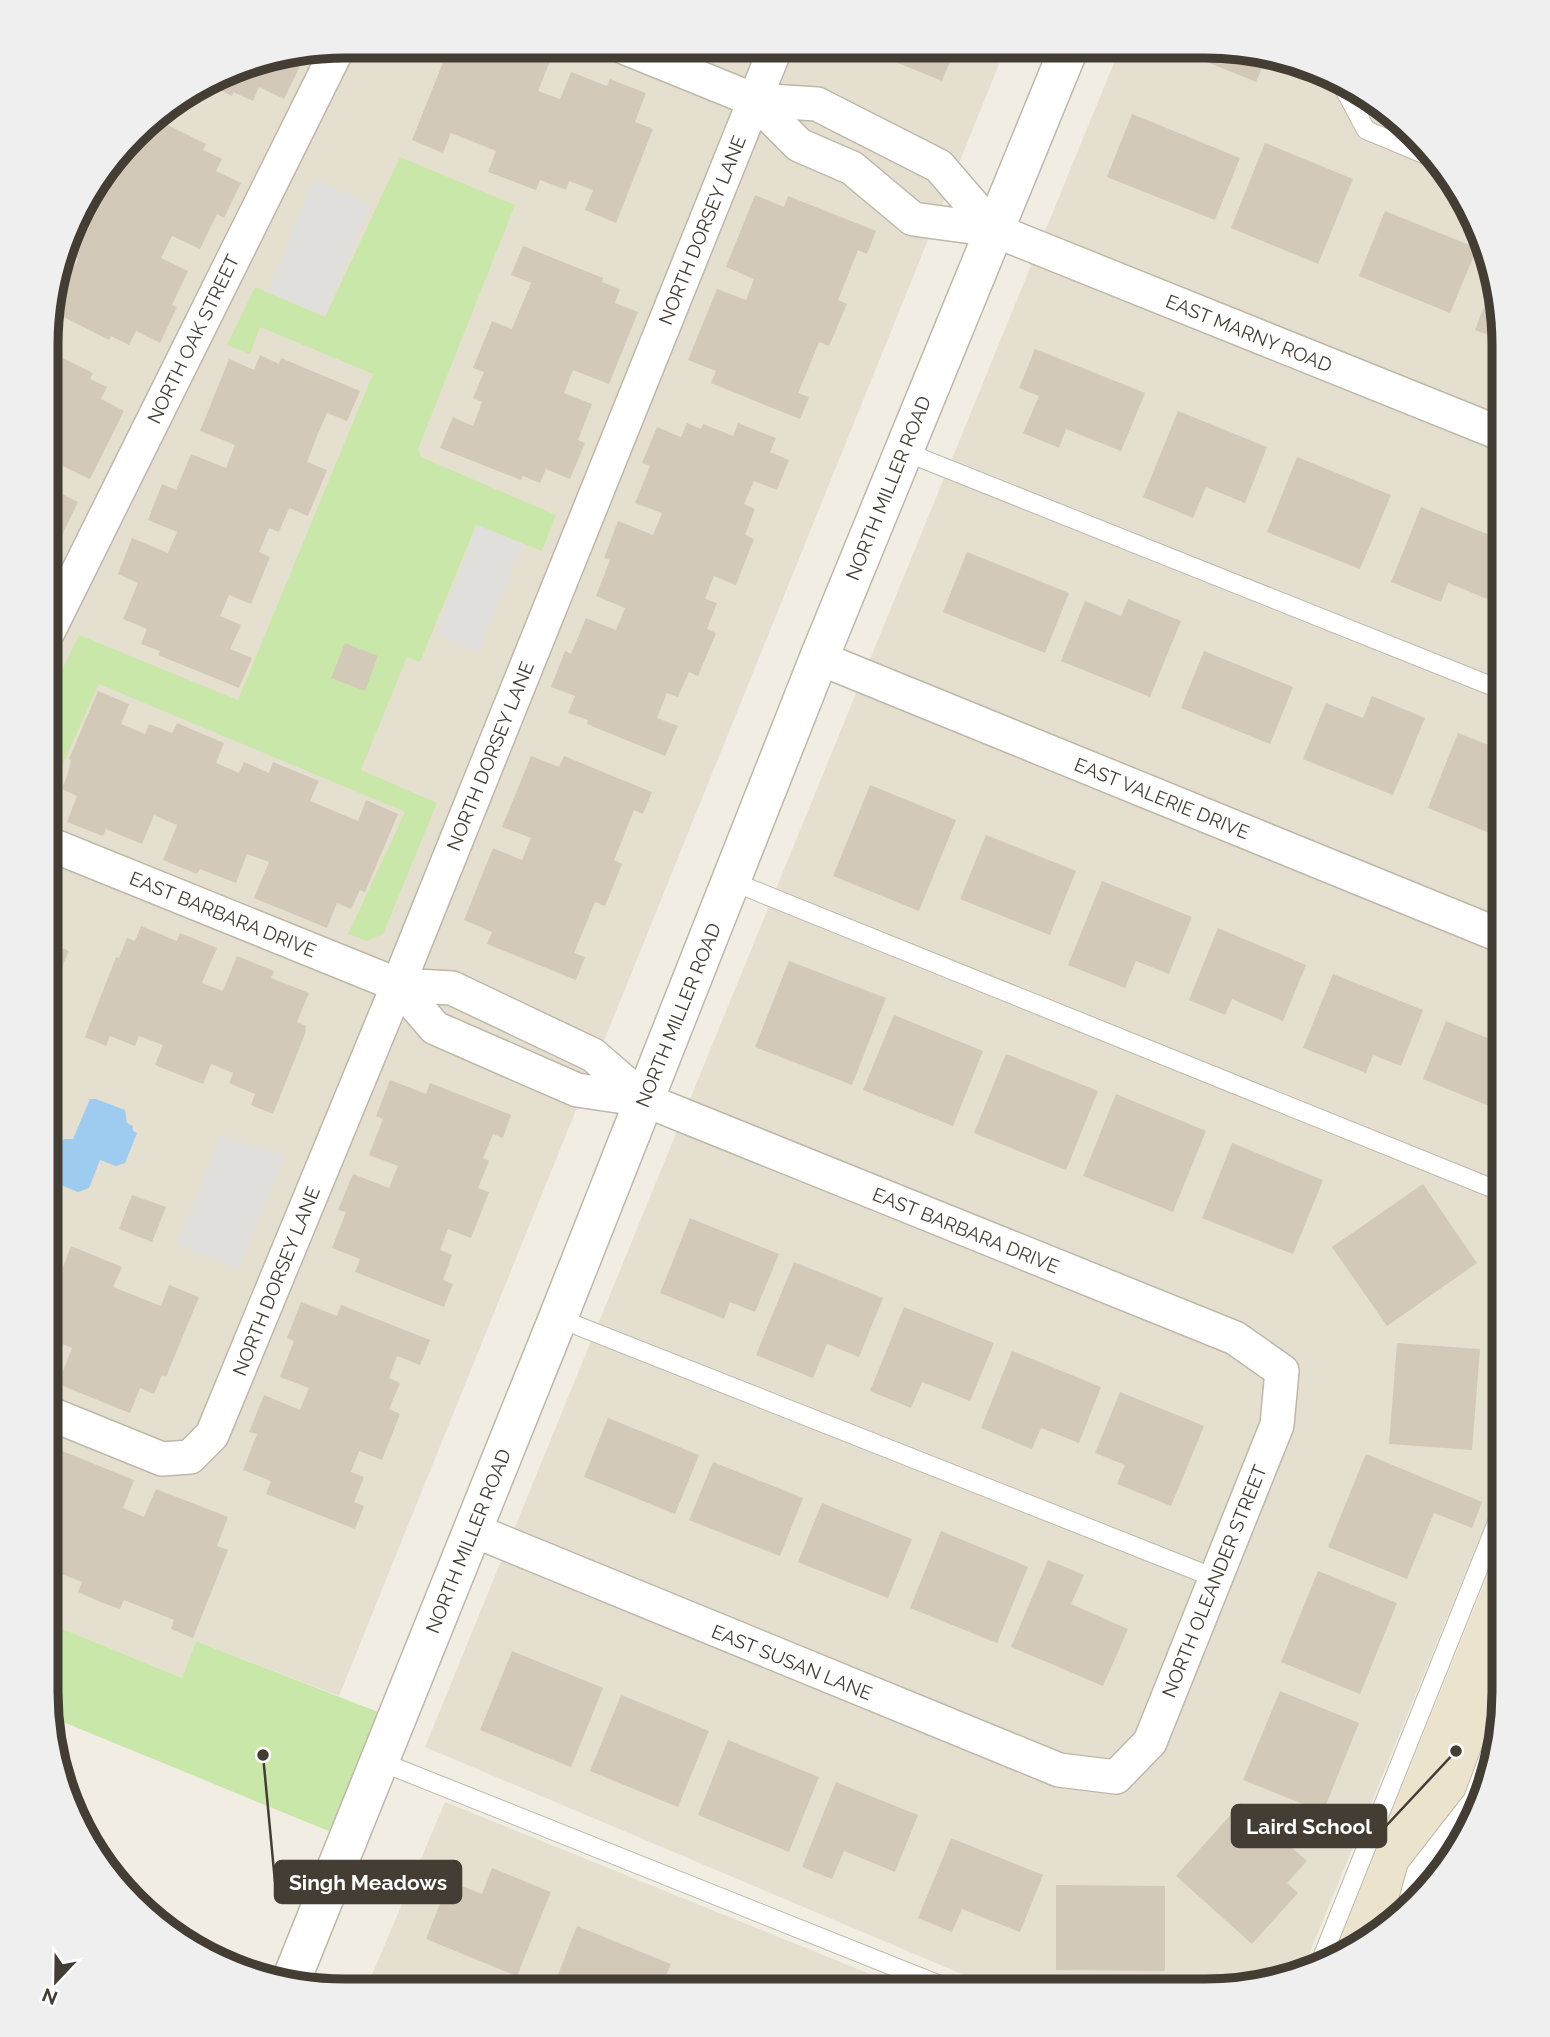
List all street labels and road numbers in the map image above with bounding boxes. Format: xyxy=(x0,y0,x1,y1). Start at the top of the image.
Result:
street label: NORTH DORSEY LANE xyxy=(654,132,750,328)
street label: NORTH OAK STREET xyxy=(142,251,244,427)
street label: EAST MARNY ROAD xyxy=(1163,290,1335,376)
street label: NORTH MILLER ROAD xyxy=(841,393,935,583)
street label: NORTH DORSEY LANE xyxy=(442,658,538,854)
street label: EAST VALERIE DRIVE xyxy=(1071,753,1253,843)
street label: EAST BARBARA DRIVE xyxy=(127,867,319,961)
street label: NORTH MILLER ROAD xyxy=(631,920,725,1110)
street label: NORTH DORSEY LANE xyxy=(228,1183,324,1379)
street label: EAST BARBARA DRIVE xyxy=(870,1183,1062,1277)
street label: NORTH MILLER ROAD xyxy=(421,1446,515,1636)
street label: NORTH OLEANDER STREET xyxy=(1157,1461,1271,1700)
street label: EAST SUSAN LANE xyxy=(708,1620,876,1704)

